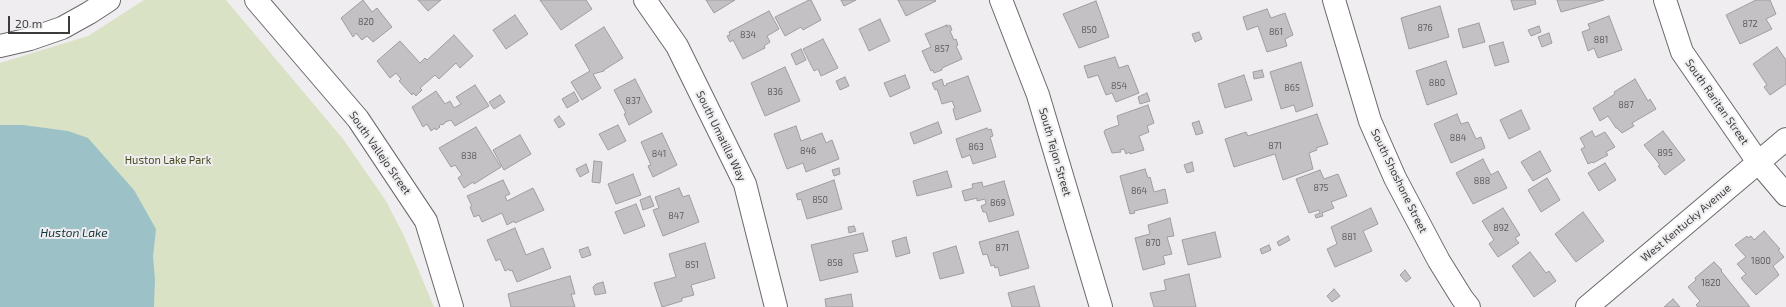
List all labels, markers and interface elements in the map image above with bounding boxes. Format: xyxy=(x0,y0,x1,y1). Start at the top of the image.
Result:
scale bar xyxy=(10,8,72,34)
text: 20 m xyxy=(15,16,42,30)
house number: 820 xyxy=(358,17,374,27)
house number: 872 xyxy=(1742,19,1758,29)
house number: 876 xyxy=(1417,23,1433,33)
house number: 850 xyxy=(1081,25,1097,35)
house number: 861 xyxy=(1269,27,1283,37)
house number: 834 xyxy=(740,30,756,40)
house number: 881 xyxy=(1594,35,1608,45)
house number: 857 xyxy=(935,44,949,54)
street label: South Raritan Street xyxy=(1683,57,1751,147)
house number: 880 xyxy=(1429,78,1445,88)
house number: 854 xyxy=(1111,81,1127,91)
house number: 865 xyxy=(1284,83,1300,93)
house number: 836 xyxy=(767,87,783,97)
street label: South Umatilla Way xyxy=(693,89,749,183)
house number: 837 xyxy=(625,96,641,106)
house number: 887 xyxy=(1618,100,1634,110)
street label: South Tejon Street xyxy=(1036,106,1074,198)
street label: South Vallejo Street xyxy=(346,109,414,197)
street label: South Shoshone Street xyxy=(1368,127,1430,235)
house number: 884 xyxy=(1450,133,1466,143)
house number: 871 xyxy=(1268,141,1282,151)
house number: 863 xyxy=(968,142,984,152)
house number: 846 xyxy=(800,146,816,156)
house number: 895 xyxy=(1657,148,1673,158)
house number: 841 xyxy=(652,149,666,159)
house number: 838 xyxy=(461,151,477,161)
park label: Huston Lake Park xyxy=(125,153,211,167)
house number: 888 xyxy=(1474,176,1490,186)
street label: West Kentucky Avenue xyxy=(1638,181,1734,265)
house number: 875 xyxy=(1314,183,1328,193)
house number: 864 xyxy=(1131,186,1147,196)
house number: 850 xyxy=(812,195,828,205)
house number: 869 xyxy=(990,198,1006,208)
house number: 847 xyxy=(668,211,684,221)
house number: 892 xyxy=(1493,223,1509,233)
water label: Huston Lake xyxy=(40,226,108,240)
house number: 881 xyxy=(1342,232,1356,242)
house number: 870 xyxy=(1145,238,1161,248)
house number: 871 xyxy=(995,243,1009,253)
house number: 1800 xyxy=(1751,256,1771,266)
house number: 858 xyxy=(827,258,843,268)
house number: 851 xyxy=(685,260,699,270)
house number: 1820 xyxy=(1701,278,1721,288)

